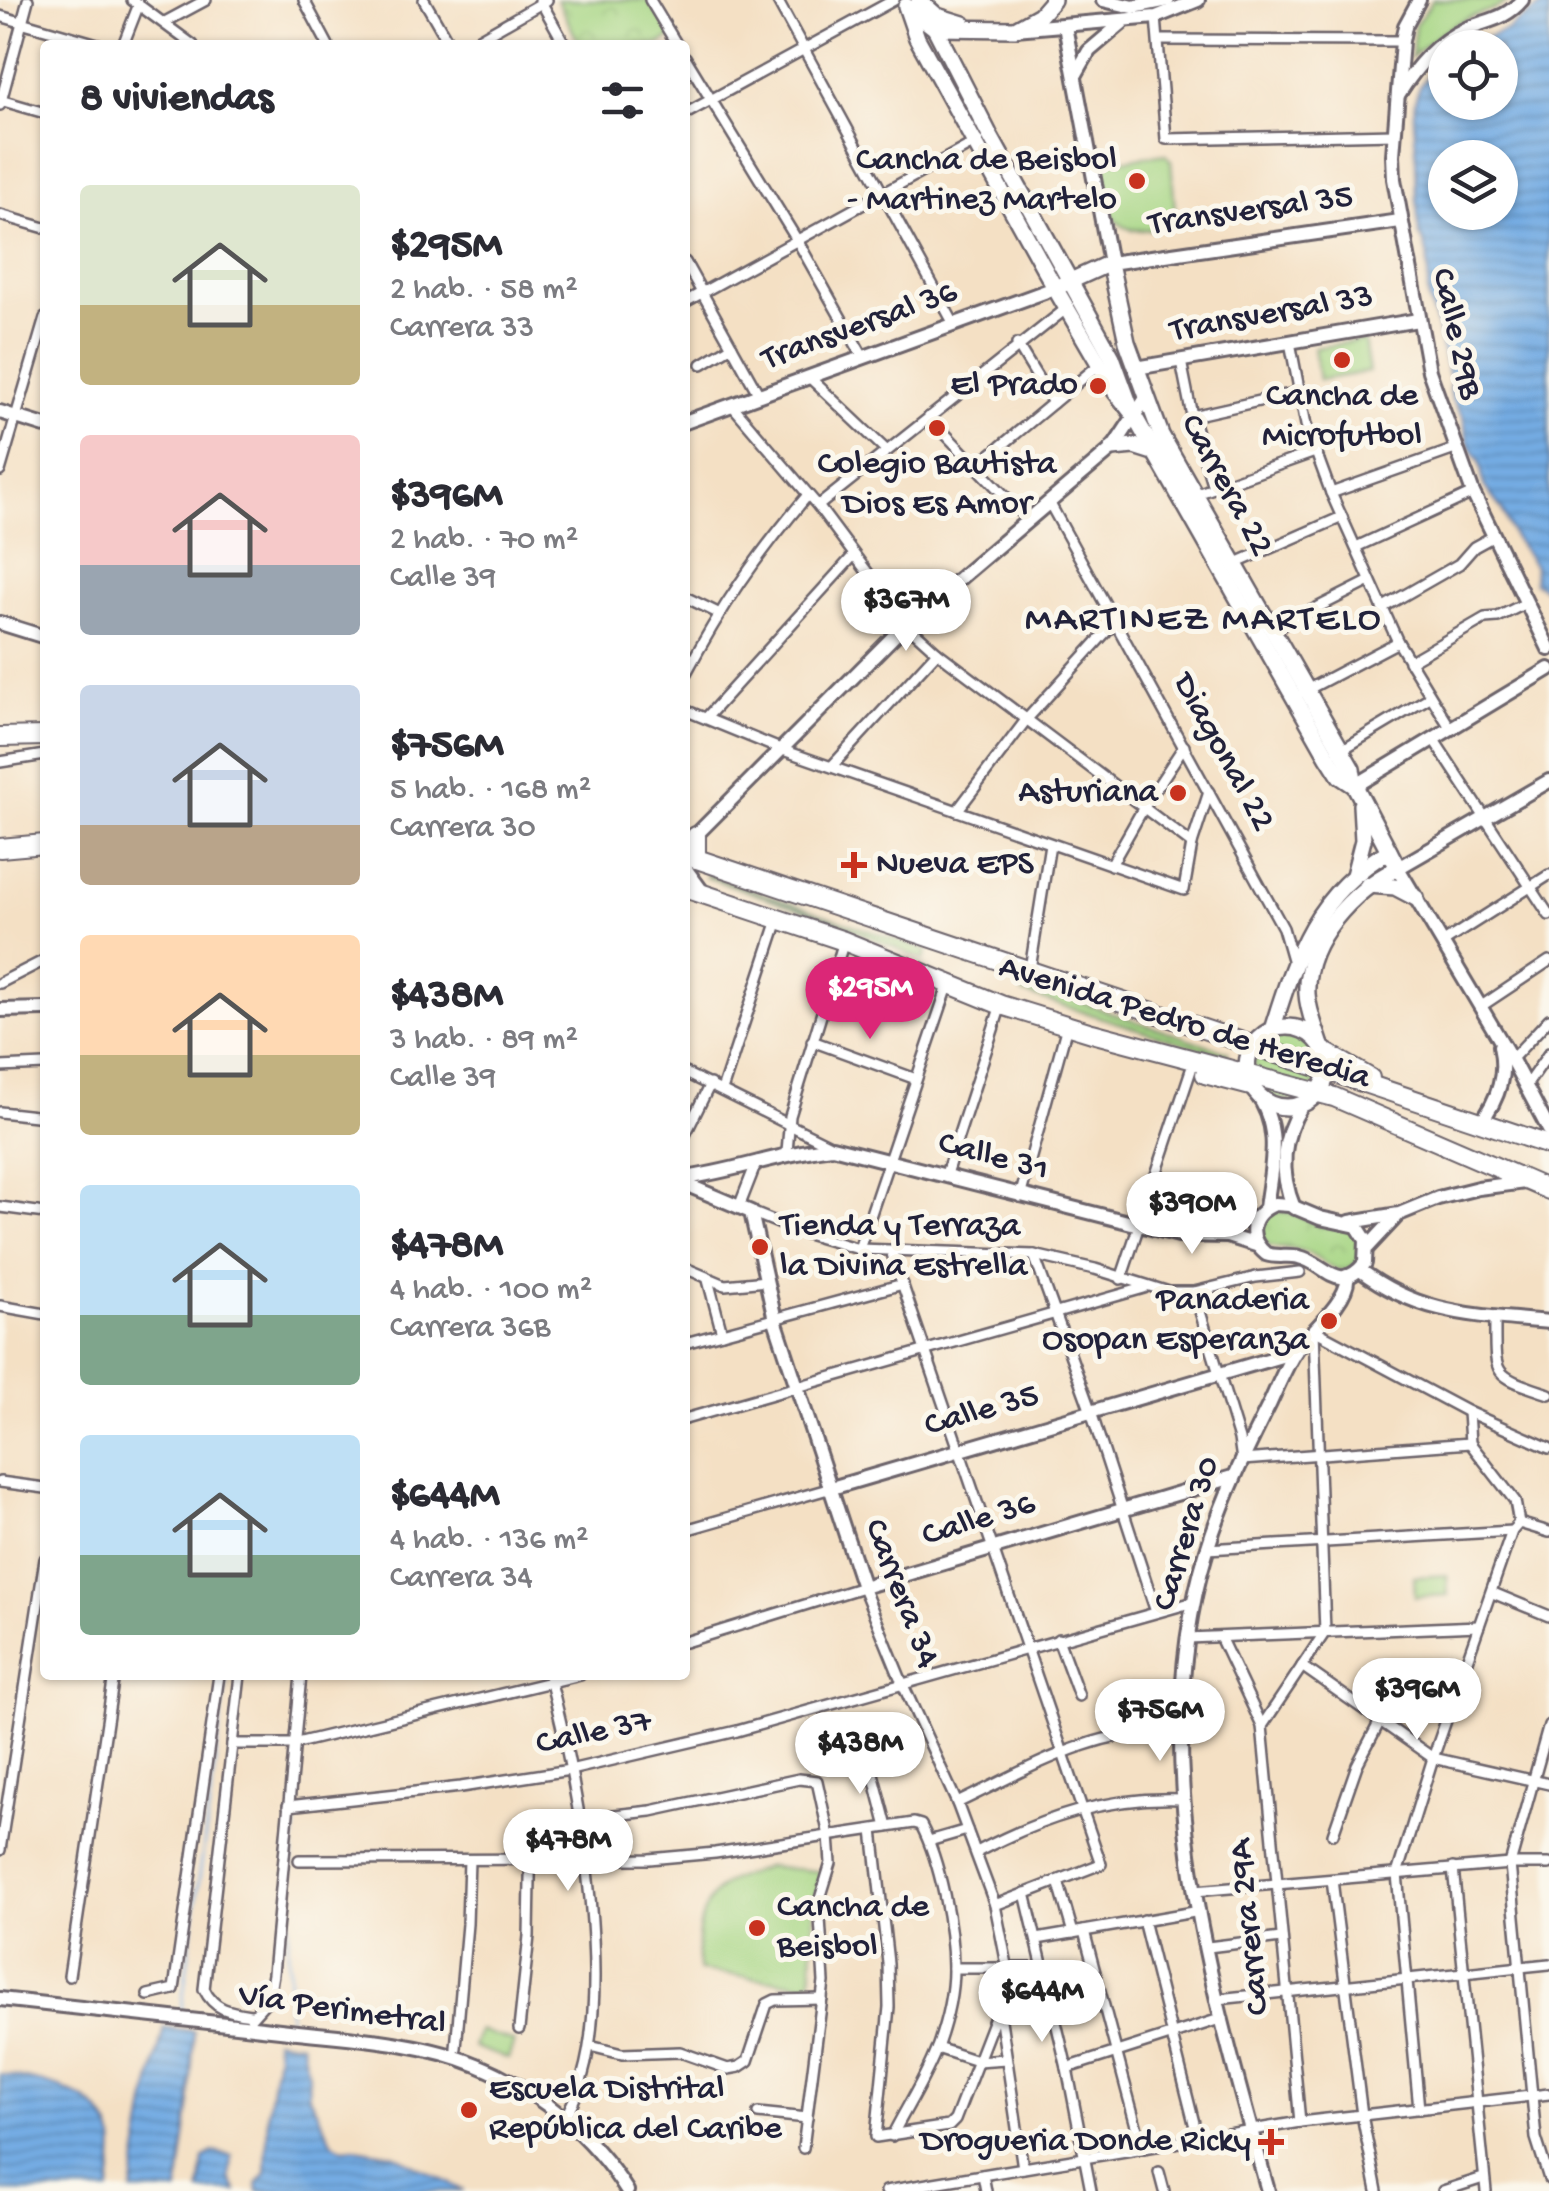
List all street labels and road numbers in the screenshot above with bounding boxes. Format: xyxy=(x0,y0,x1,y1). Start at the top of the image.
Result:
street label: Transversal 35 xyxy=(1144,177,1356,247)
street label: Calle 29B xyxy=(1420,265,1490,404)
street label: Transversal 36 xyxy=(755,273,964,382)
street label: Transversal 33 xyxy=(1165,277,1377,353)
street label: Carrera 22 xyxy=(1169,408,1281,564)
street label: Diagonal 22 xyxy=(1161,665,1282,839)
street label: Avenida Pedro de Heredia xyxy=(993,948,1376,1101)
street label: Calle 31 xyxy=(933,1124,1053,1192)
street label: Calle 35 xyxy=(920,1376,1044,1448)
street label: Carrera 30 xyxy=(1145,1452,1231,1616)
street label: Calle 36 xyxy=(918,1484,1041,1558)
street label: Carrera 34 xyxy=(853,1514,947,1675)
street label: Calle 37 xyxy=(533,1702,656,1766)
street label: Carrera 29A xyxy=(1221,1835,1281,2017)
street label: Vía Perimetral xyxy=(235,1976,448,2046)

